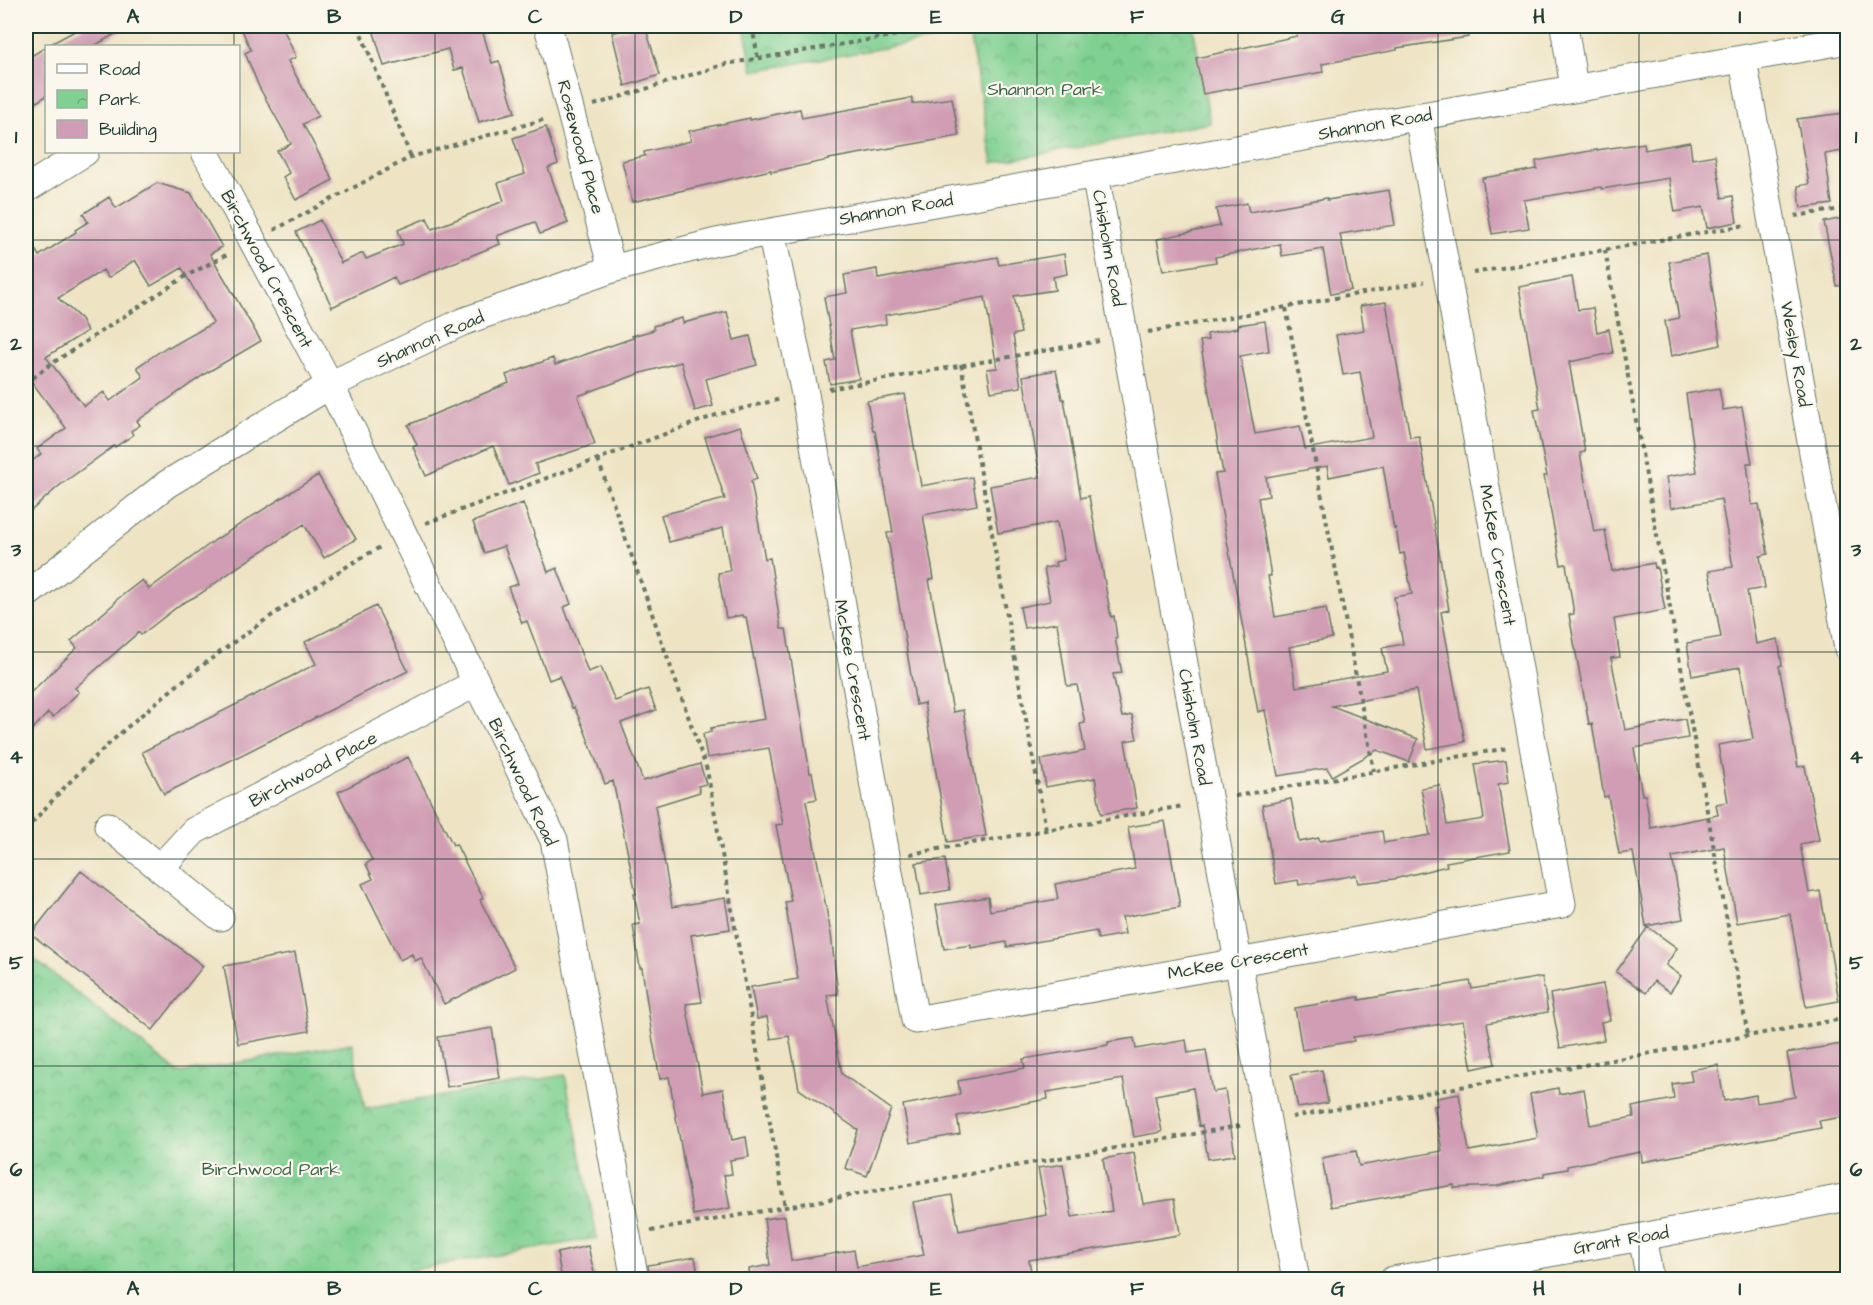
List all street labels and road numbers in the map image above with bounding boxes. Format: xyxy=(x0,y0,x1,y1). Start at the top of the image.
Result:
street label: Rosewood Place xyxy=(551,77,610,217)
street label: Shannon Road xyxy=(1316,102,1434,147)
street label: Birchwood Crescent xyxy=(214,186,319,353)
street label: Shannon Road xyxy=(837,187,955,232)
street label: Chisholm Road xyxy=(1086,188,1131,308)
street label: Wesley Road xyxy=(1773,299,1817,409)
street label: Shannon Road xyxy=(372,305,488,374)
street label: McKee Crescent xyxy=(1473,483,1522,628)
street label: McKee Crescent xyxy=(828,598,877,743)
street label: Chisholm Road xyxy=(1172,667,1217,787)
street label: Birchwood Road xyxy=(482,714,563,850)
street label: Birchwood Place xyxy=(245,725,382,814)
street label: McKee Crescent xyxy=(1166,937,1311,986)
street label: Grant Road xyxy=(1571,1220,1671,1261)

